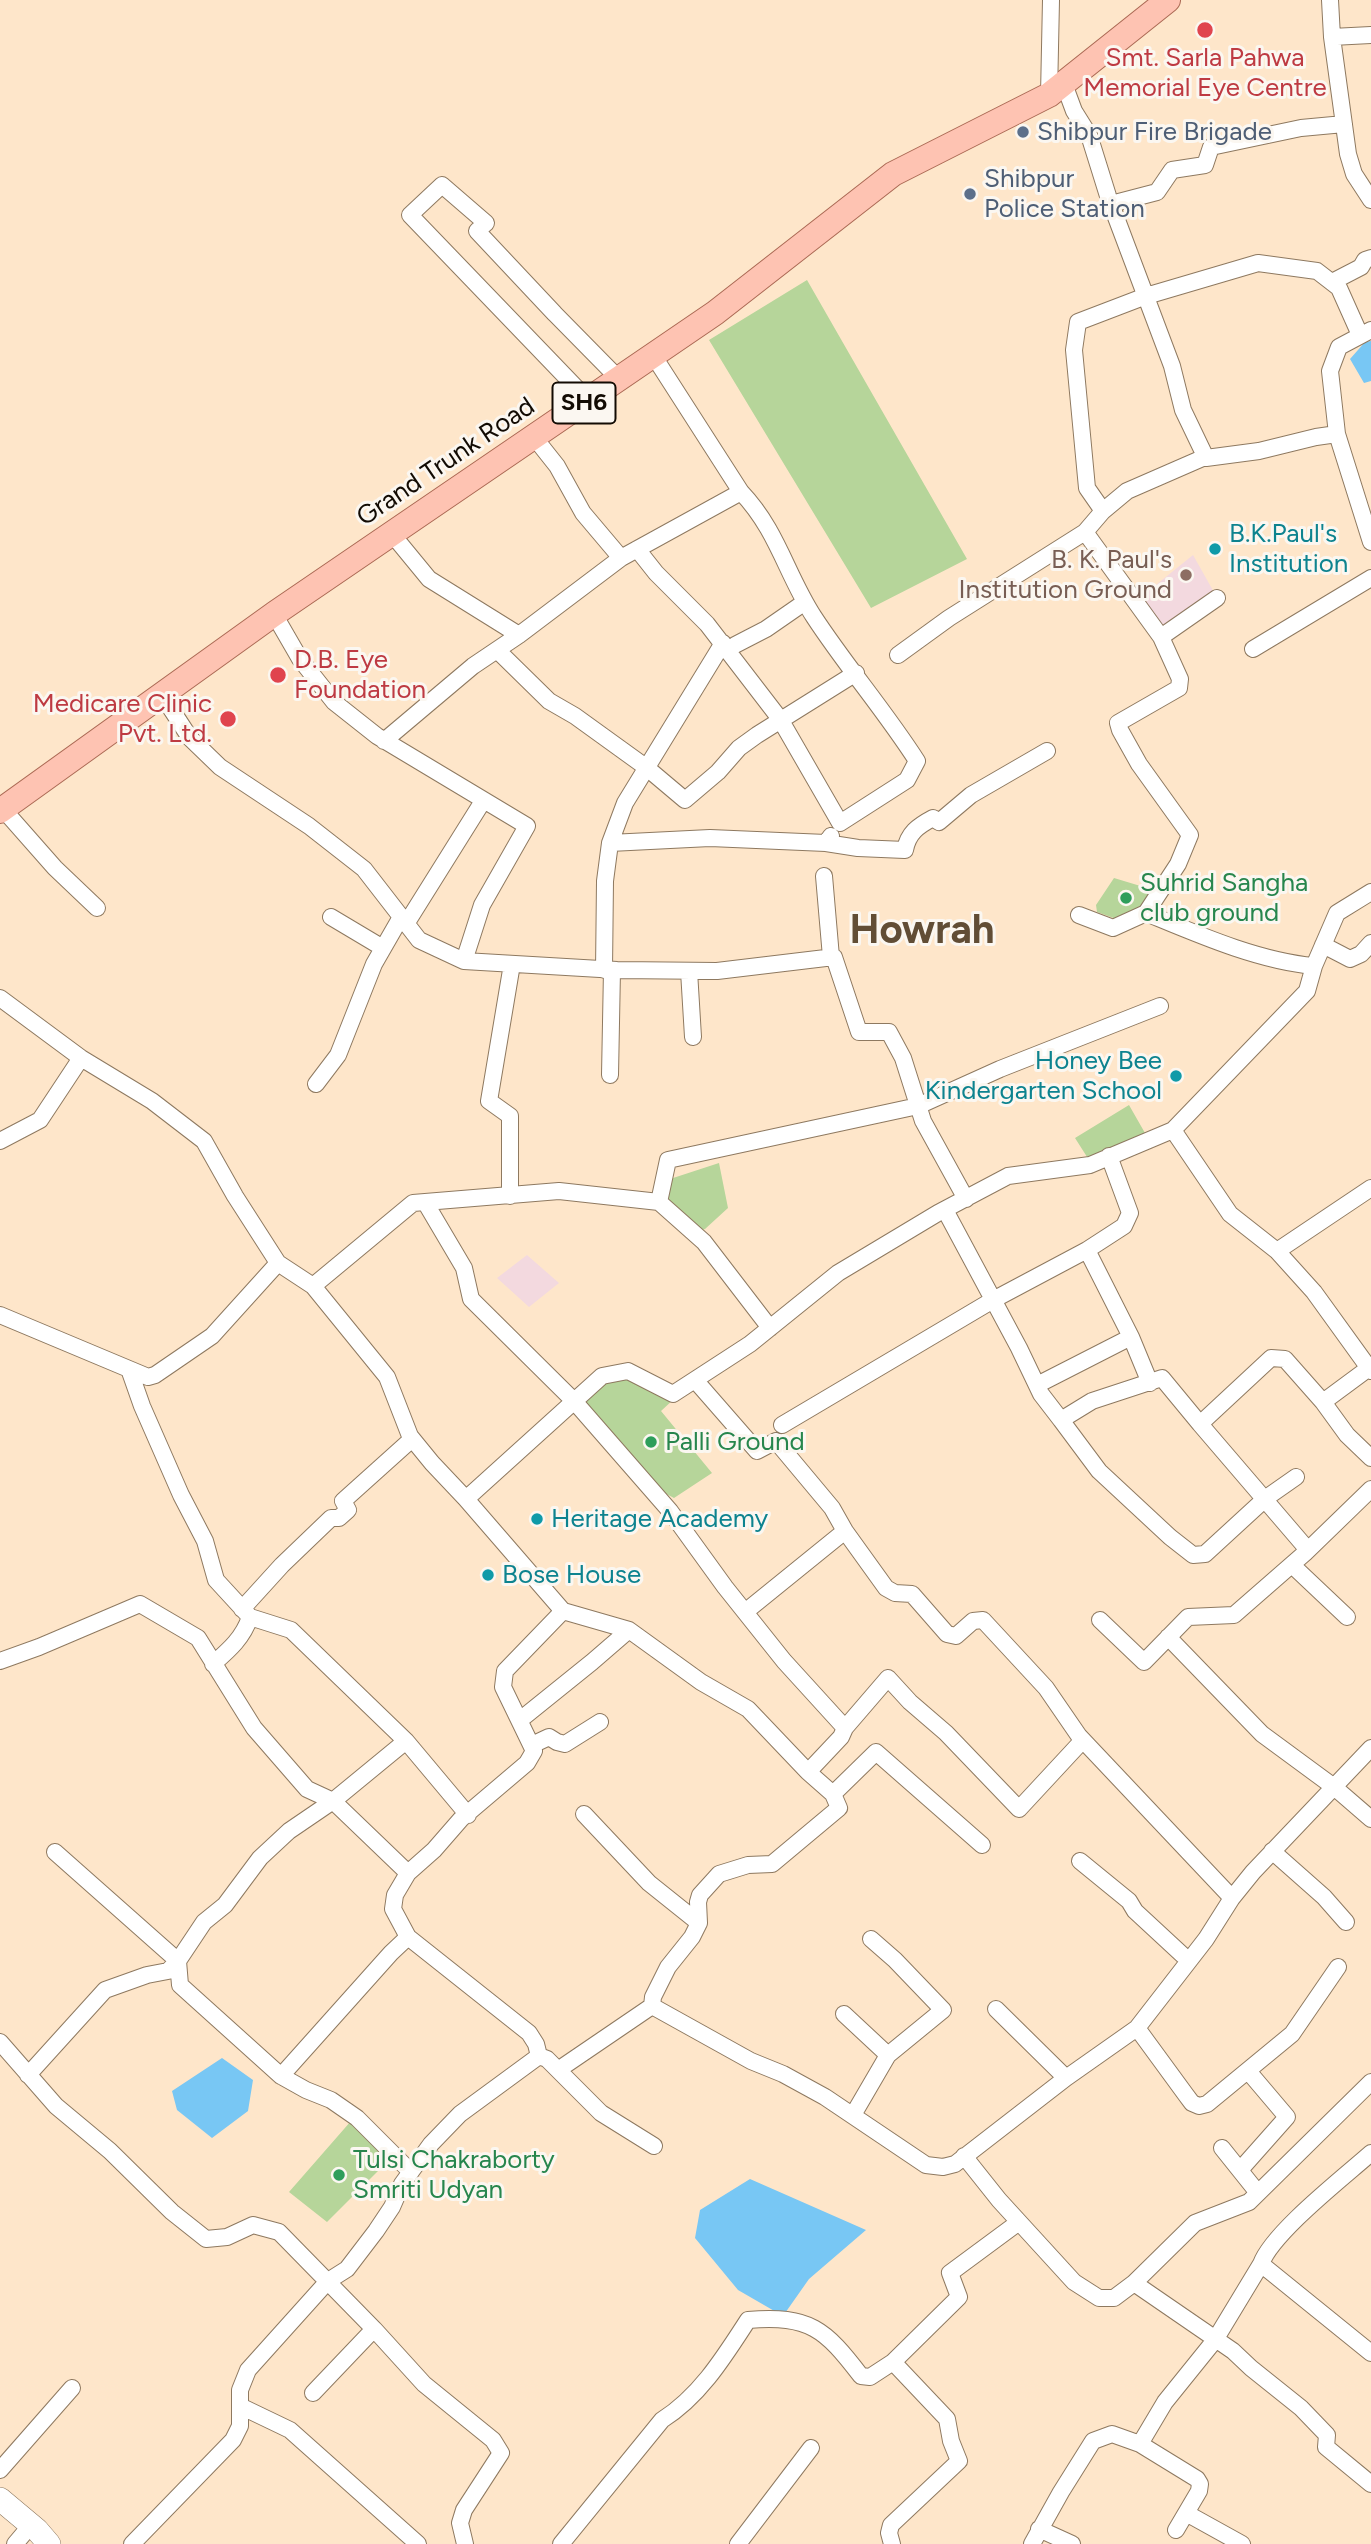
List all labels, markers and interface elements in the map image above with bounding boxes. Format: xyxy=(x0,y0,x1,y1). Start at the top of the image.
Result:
marker: Smt. Sarla Pahwa Memorial Eye Centre xyxy=(1195,20,1215,40)
place label: Smt. Sarla Pahwa Memorial Eye Centre xyxy=(1083,42,1327,104)
place label: Shibpur Fire Brigade xyxy=(1037,116,1272,148)
marker: Shibpur Fire Brigade xyxy=(1015,124,1031,140)
place label: Shibpur Police Station xyxy=(984,163,1145,224)
marker: Shibpur Police Station xyxy=(962,186,978,202)
road number: SH6 xyxy=(552,382,616,424)
street label: Grand Trunk Road xyxy=(351,391,541,533)
place label: B.K.Paul's Institution xyxy=(1229,518,1348,580)
marker: B.K.Paul's Institution xyxy=(1207,541,1223,557)
place label: B. K. Paul's Institution Ground xyxy=(958,544,1172,606)
marker: B. K. Paul's Institution Ground xyxy=(1178,567,1194,583)
place label: D.B. Eye Foundation xyxy=(294,644,426,706)
marker: D.B. Eye Foundation xyxy=(268,665,288,685)
place label: Medicare Clinic Pvt. Ltd. xyxy=(33,688,212,750)
marker: Medicare Clinic Pvt. Ltd. xyxy=(218,709,238,729)
place label: Suhrid Sangha club ground xyxy=(1140,867,1308,928)
marker: Suhrid Sangha club ground xyxy=(1118,890,1134,906)
district label: Howrah xyxy=(849,907,995,955)
place label: Honey Bee Kindergarten School xyxy=(925,1045,1162,1106)
marker: Honey Bee Kindergarten School xyxy=(1168,1068,1184,1084)
place label: Palli Ground xyxy=(665,1426,805,1458)
marker: Palli Ground xyxy=(643,1434,659,1450)
place label: Heritage Academy xyxy=(551,1503,768,1535)
marker: Heritage Academy xyxy=(529,1511,545,1527)
place label: Bose House xyxy=(502,1559,641,1591)
marker: Bose House xyxy=(480,1567,496,1583)
place label: Tulsi Chakraborty Smriti Udyan xyxy=(353,2144,555,2206)
marker: Tulsi Chakraborty Smriti Udyan xyxy=(331,2167,347,2183)

